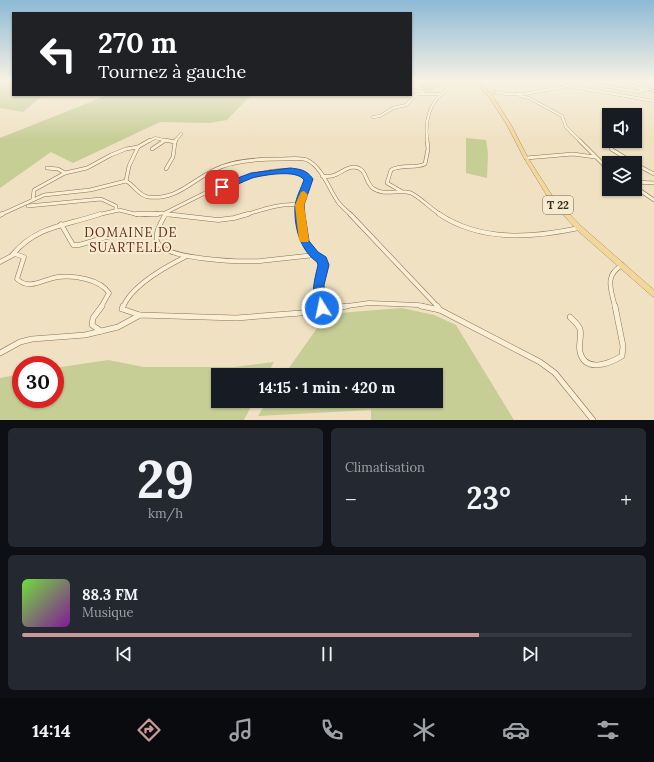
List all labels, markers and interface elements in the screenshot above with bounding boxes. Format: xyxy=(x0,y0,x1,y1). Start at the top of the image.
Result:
text: 270 m xyxy=(98,25,177,61)
icon: left xyxy=(32,28,84,80)
text: Tournez à gauche xyxy=(98,60,246,83)
map controls xyxy=(602,108,642,196)
button: sound xyxy=(602,108,642,148)
button: layers xyxy=(602,156,642,196)
pin xyxy=(205,170,239,204)
icon: arrive xyxy=(211,176,233,198)
road number: T 22 xyxy=(543,196,573,214)
district label: DOMAINE DE SUARTELLO xyxy=(84,224,178,256)
position arrow xyxy=(301,287,343,329)
speed limit sign: 30 xyxy=(12,356,64,408)
text: 14:15 · 1 min · 420 m xyxy=(259,378,395,397)
text: 29 xyxy=(137,446,194,512)
text: Climatisation xyxy=(345,459,425,476)
text: 23° xyxy=(466,479,511,517)
text: − xyxy=(345,485,357,513)
text: + xyxy=(620,485,632,513)
text: km/h xyxy=(148,505,183,522)
text: 88.3 FM xyxy=(82,585,138,604)
text: Musique xyxy=(82,604,134,621)
icon: previous xyxy=(113,643,135,665)
icon: pause xyxy=(316,643,338,665)
icon: next xyxy=(519,643,541,665)
icon: directions xyxy=(135,716,163,744)
icon: music xyxy=(227,716,255,744)
icon: phone xyxy=(318,716,346,744)
icon: climate xyxy=(410,716,438,744)
icon: car xyxy=(502,716,530,744)
icon: filters xyxy=(594,716,622,744)
text: 14:14 xyxy=(32,719,71,742)

